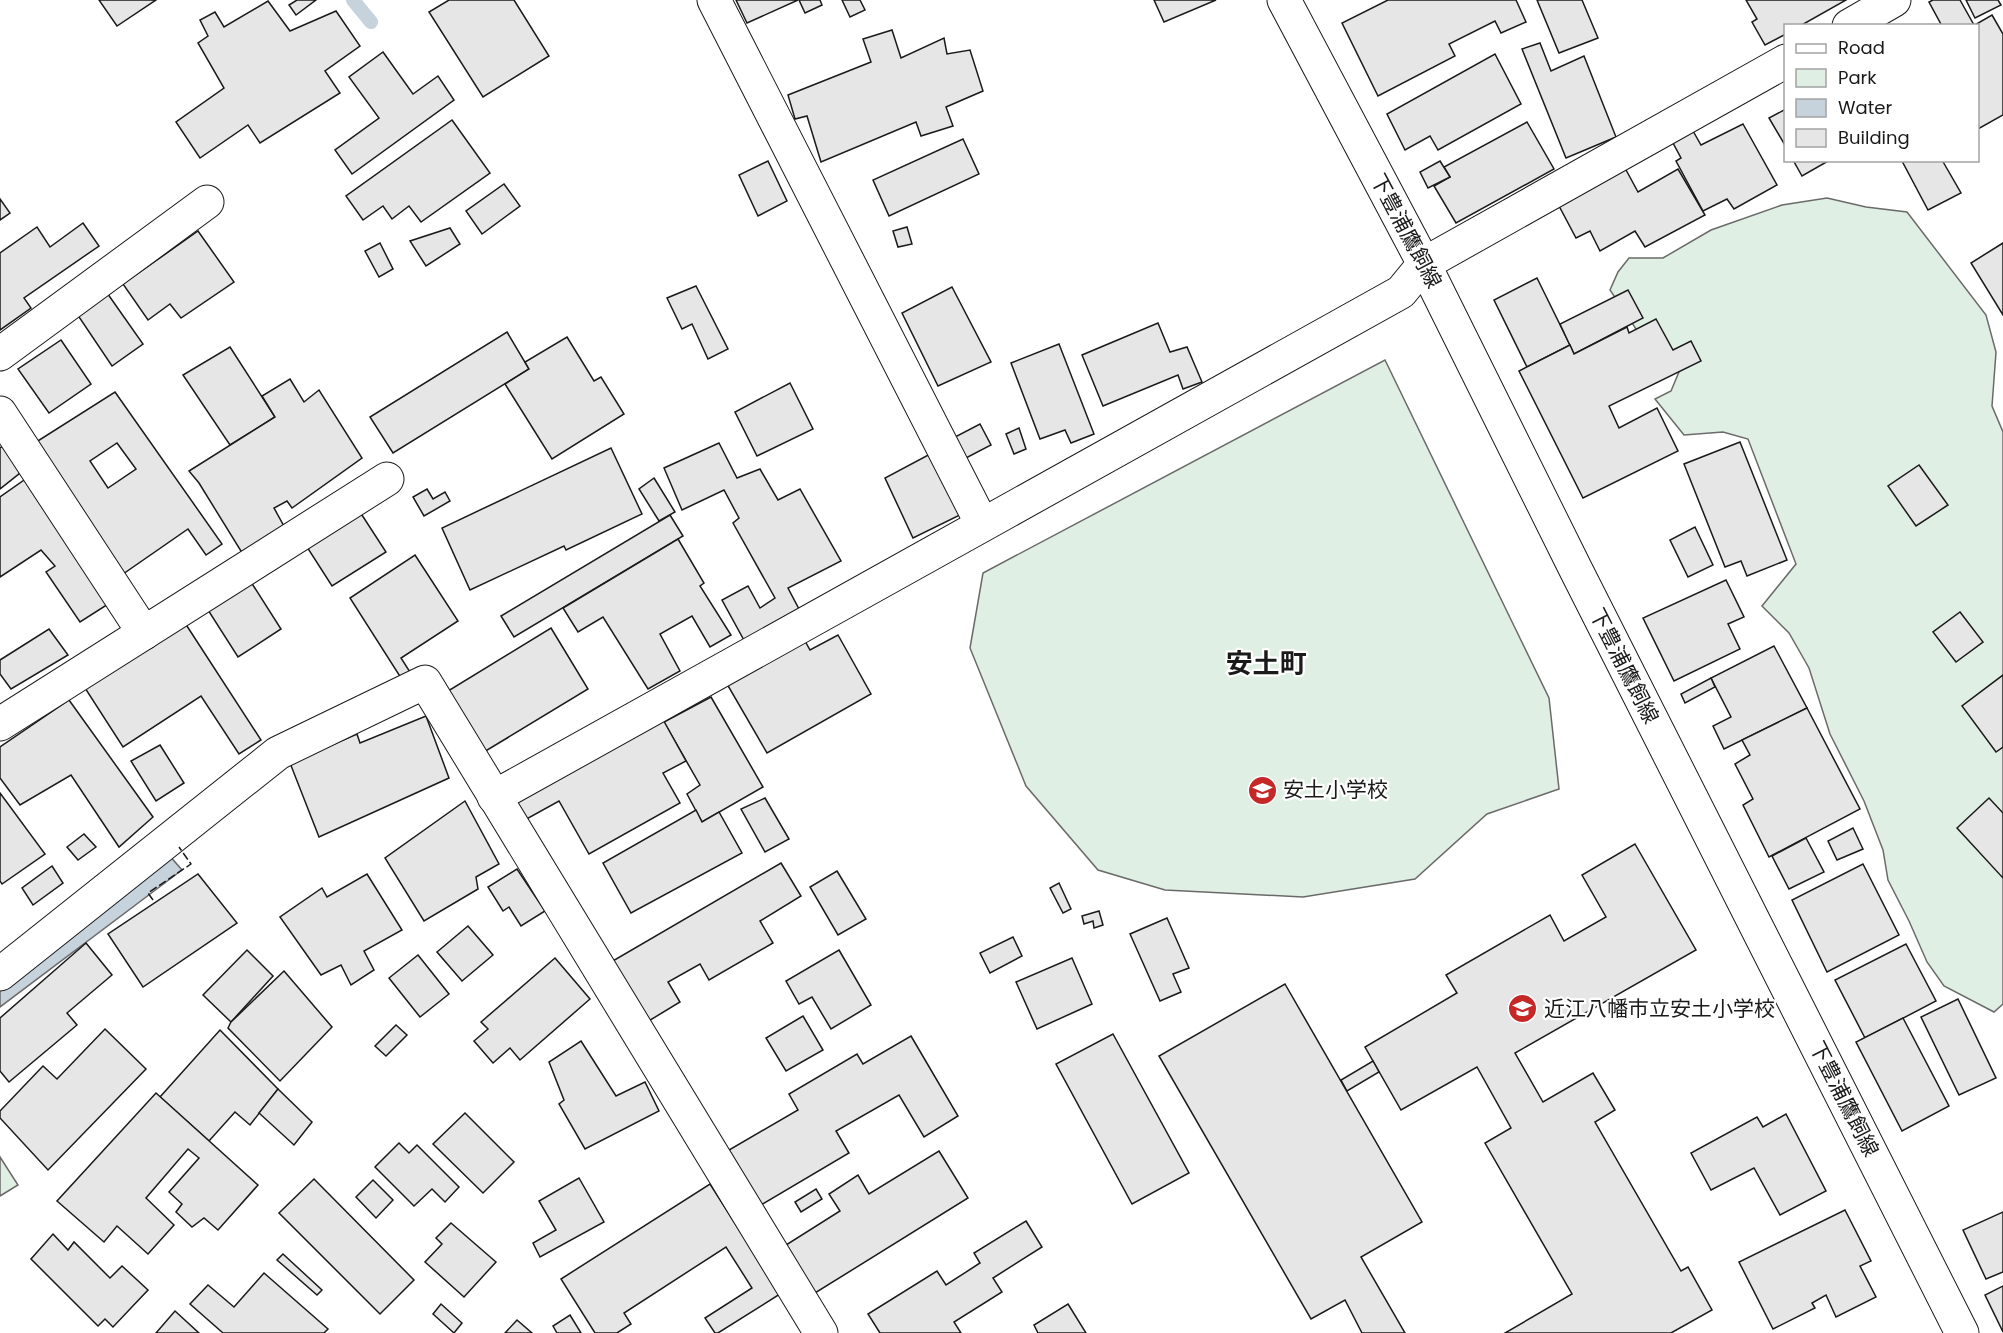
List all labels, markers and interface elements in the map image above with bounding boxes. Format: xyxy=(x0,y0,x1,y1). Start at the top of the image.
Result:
legend xyxy=(1784,24,1979,162)
text: Road xyxy=(1838,35,1885,60)
text: Park xyxy=(1838,65,1877,90)
text: Water xyxy=(1838,95,1892,120)
text: Building xyxy=(1838,125,1910,150)
street label: 下豊浦鷹飼線 xyxy=(1364,168,1449,293)
street label: 下豊浦鷹飼線 xyxy=(1583,603,1666,728)
district label: 安土町 xyxy=(1226,645,1307,682)
school or university icon: 安土小学校 xyxy=(1246,774,1278,806)
place label: 安土小学校 xyxy=(1283,775,1388,804)
school or university icon: 近江八幡市立安土小学校 xyxy=(1507,993,1539,1025)
place label: 近江八幡市立安土小学校 xyxy=(1544,994,1775,1023)
street label: 下豊浦鷹飼線 xyxy=(1803,1036,1886,1161)

